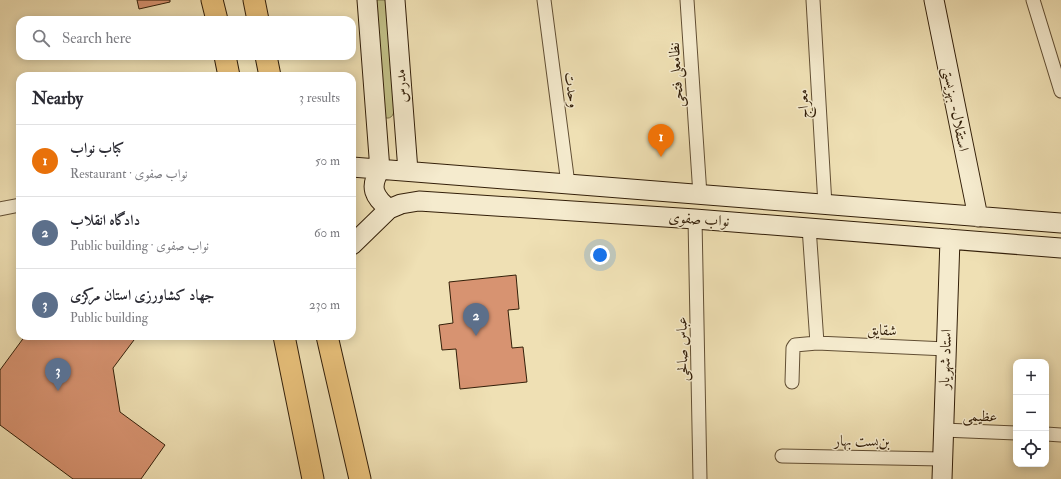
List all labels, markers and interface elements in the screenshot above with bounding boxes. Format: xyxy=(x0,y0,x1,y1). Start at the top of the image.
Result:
search box xyxy=(16,16,356,60)
icon: search xyxy=(30,27,52,49)
text: Search here xyxy=(62,29,131,48)
street label: نظامعلی فتحی xyxy=(665,42,689,108)
street label: استقلال- بهزیستی xyxy=(937,65,973,153)
street label: مدرس xyxy=(391,68,412,103)
street label: وحدت xyxy=(560,71,583,109)
text: Nearby xyxy=(32,88,83,109)
street label: معراج xyxy=(793,89,817,119)
text: 3 results xyxy=(299,90,340,106)
pin: 1 xyxy=(648,124,674,157)
text: کباب نواب xyxy=(70,139,124,158)
text: 1 xyxy=(43,153,47,169)
text: 50 m xyxy=(315,153,340,169)
text: Restaurant · نواب صفوی xyxy=(70,166,187,182)
street label: نواب صفوی xyxy=(668,208,730,231)
text: دادگاه انقلاب xyxy=(70,211,140,230)
text: 2 xyxy=(42,225,48,241)
text: 60 m xyxy=(314,225,340,241)
text: Public building · نواب صفوی xyxy=(70,238,209,254)
your location xyxy=(590,245,610,265)
text: جهاد کشاورزی استان مرکزی xyxy=(70,286,215,305)
text: 3 xyxy=(43,297,48,313)
text: 230 m xyxy=(309,297,340,313)
pin: 2 xyxy=(463,303,489,336)
text: Public building xyxy=(70,310,148,326)
street label: عباس صالحی xyxy=(672,317,694,381)
street label: شقایق xyxy=(867,320,897,341)
street label: استاد شهریار xyxy=(935,329,956,391)
pin: 3 xyxy=(45,358,71,391)
map controls xyxy=(1013,359,1049,467)
button: + xyxy=(1013,359,1049,395)
button: − xyxy=(1013,395,1049,431)
street label: عظیمی xyxy=(962,406,998,428)
street label: بن‌بست بهار xyxy=(832,431,890,451)
button: locate xyxy=(1013,431,1049,467)

